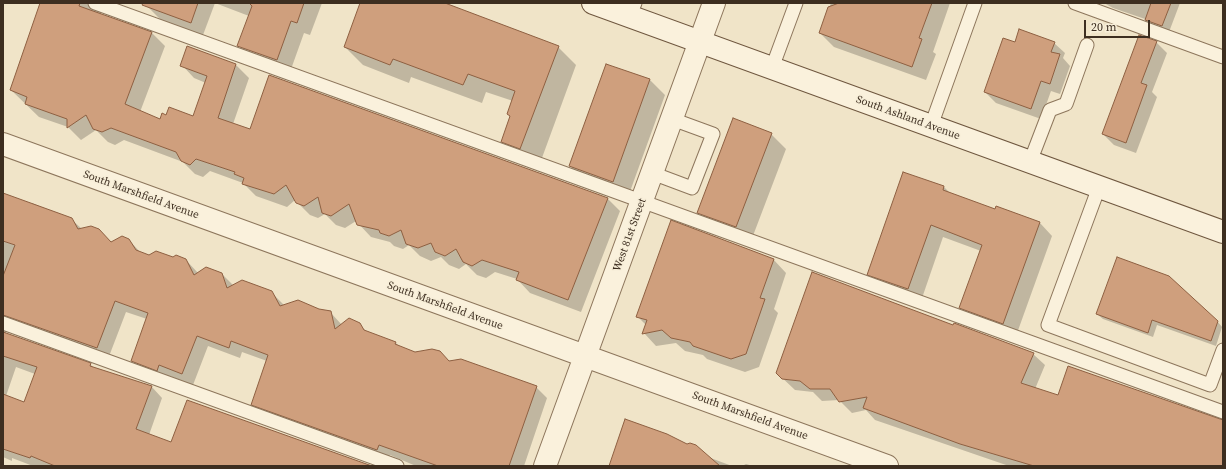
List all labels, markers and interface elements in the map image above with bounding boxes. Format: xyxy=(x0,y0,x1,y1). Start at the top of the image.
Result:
scale bar xyxy=(1086,12,1152,38)
text: 20 m xyxy=(1091,19,1117,35)
street label: South Ashland Avenue xyxy=(854,93,962,143)
street label: South Marshfield Avenue xyxy=(81,168,201,222)
street label: West 81st Street xyxy=(611,197,649,273)
street label: South Marshfield Avenue xyxy=(385,279,505,333)
street label: South Marshfield Avenue xyxy=(690,389,810,443)

